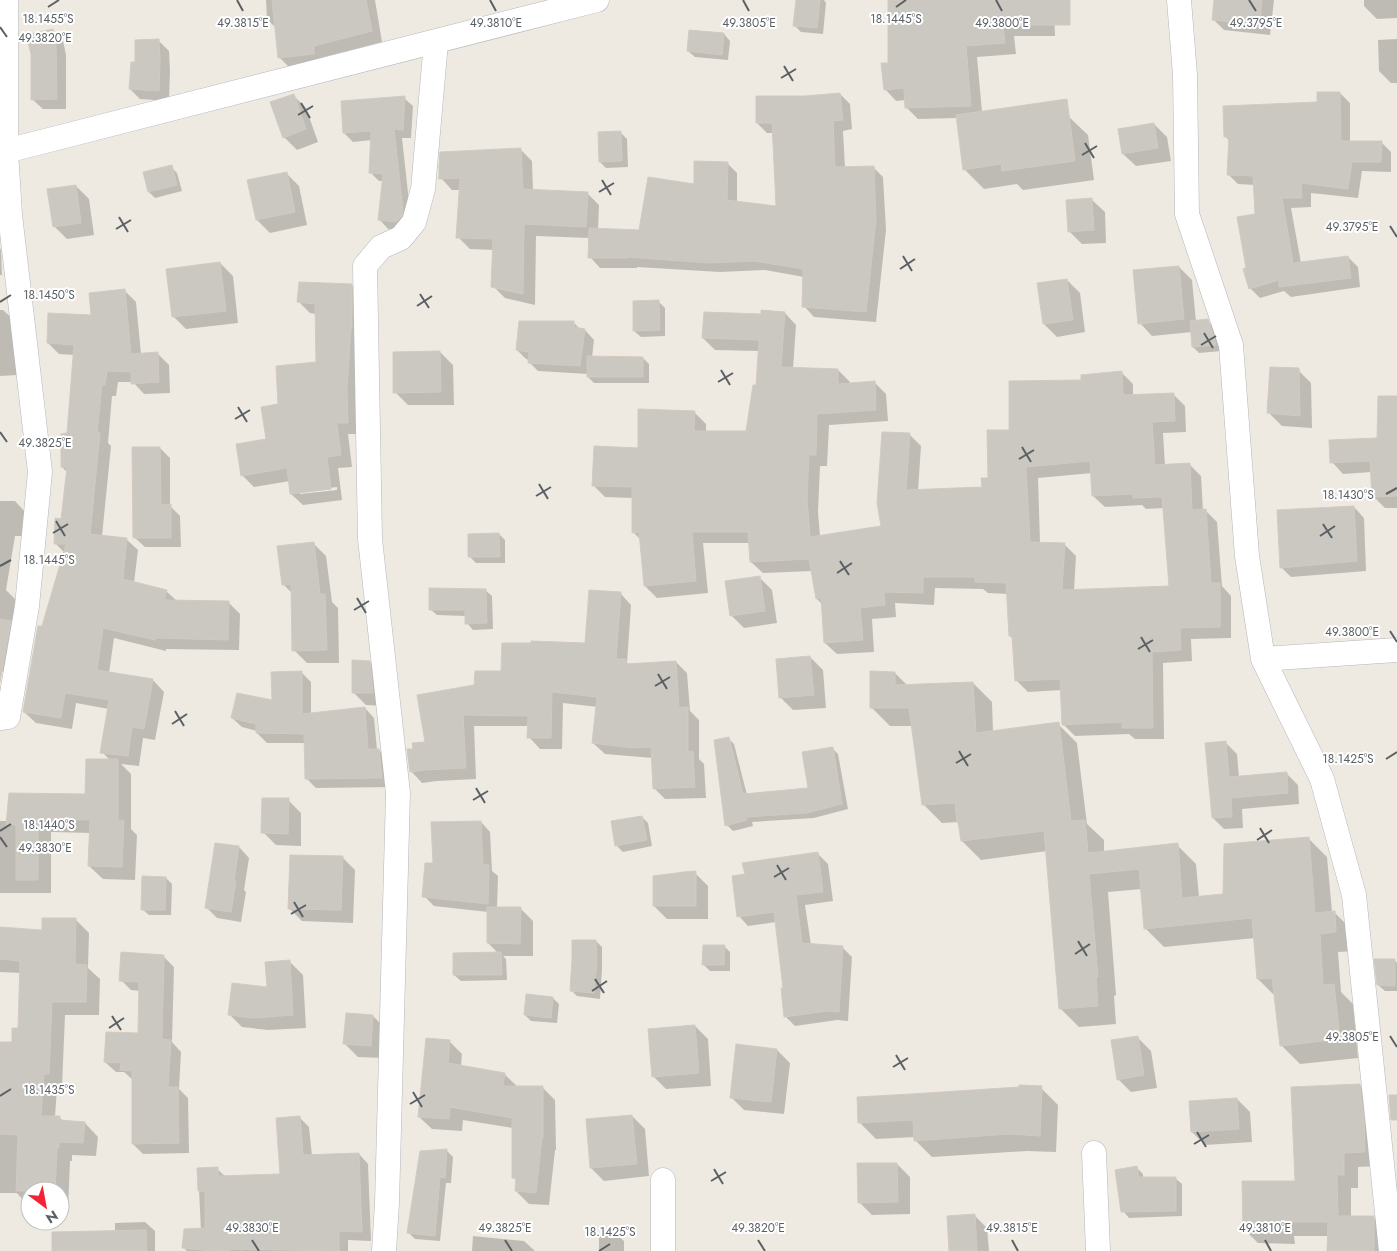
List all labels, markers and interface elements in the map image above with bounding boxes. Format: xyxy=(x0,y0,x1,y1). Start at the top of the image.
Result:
text: 18.1455°S xyxy=(22,10,74,28)
text: 18.1445°S xyxy=(870,10,922,28)
text: 49.3815°E xyxy=(217,14,269,32)
text: 49.3810°E xyxy=(470,14,522,32)
text: 49.3805°E xyxy=(722,14,776,32)
text: 49.3800°E xyxy=(975,14,1029,32)
text: 49.3795°E xyxy=(1230,14,1282,32)
text: 49.3820°E xyxy=(18,29,72,47)
text: 49.3795°E xyxy=(1326,218,1378,236)
text: 18.1450°S xyxy=(23,286,75,304)
text: 49.3825°E xyxy=(18,434,72,452)
text: 18.1430°S xyxy=(1322,486,1374,504)
text: 18.1445°S xyxy=(23,551,75,569)
text: 49.3800°E xyxy=(1325,623,1379,641)
text: 18.1425°S xyxy=(1322,750,1374,768)
text: 18.1440°S xyxy=(23,816,75,834)
text: 49.3830°E xyxy=(18,839,72,857)
text: 49.3805°E xyxy=(1325,1028,1379,1046)
text: 18.1435°S xyxy=(23,1081,75,1099)
north arrow xyxy=(20,1181,70,1231)
text: N xyxy=(42,1206,62,1228)
text: 49.3830°E xyxy=(225,1219,279,1237)
text: 49.3825°E xyxy=(478,1219,532,1237)
text: 49.3820°E xyxy=(731,1219,785,1237)
text: 49.3815°E xyxy=(986,1219,1038,1237)
text: 49.3810°E xyxy=(1239,1219,1291,1237)
text: 18.1425°S xyxy=(584,1223,636,1241)

